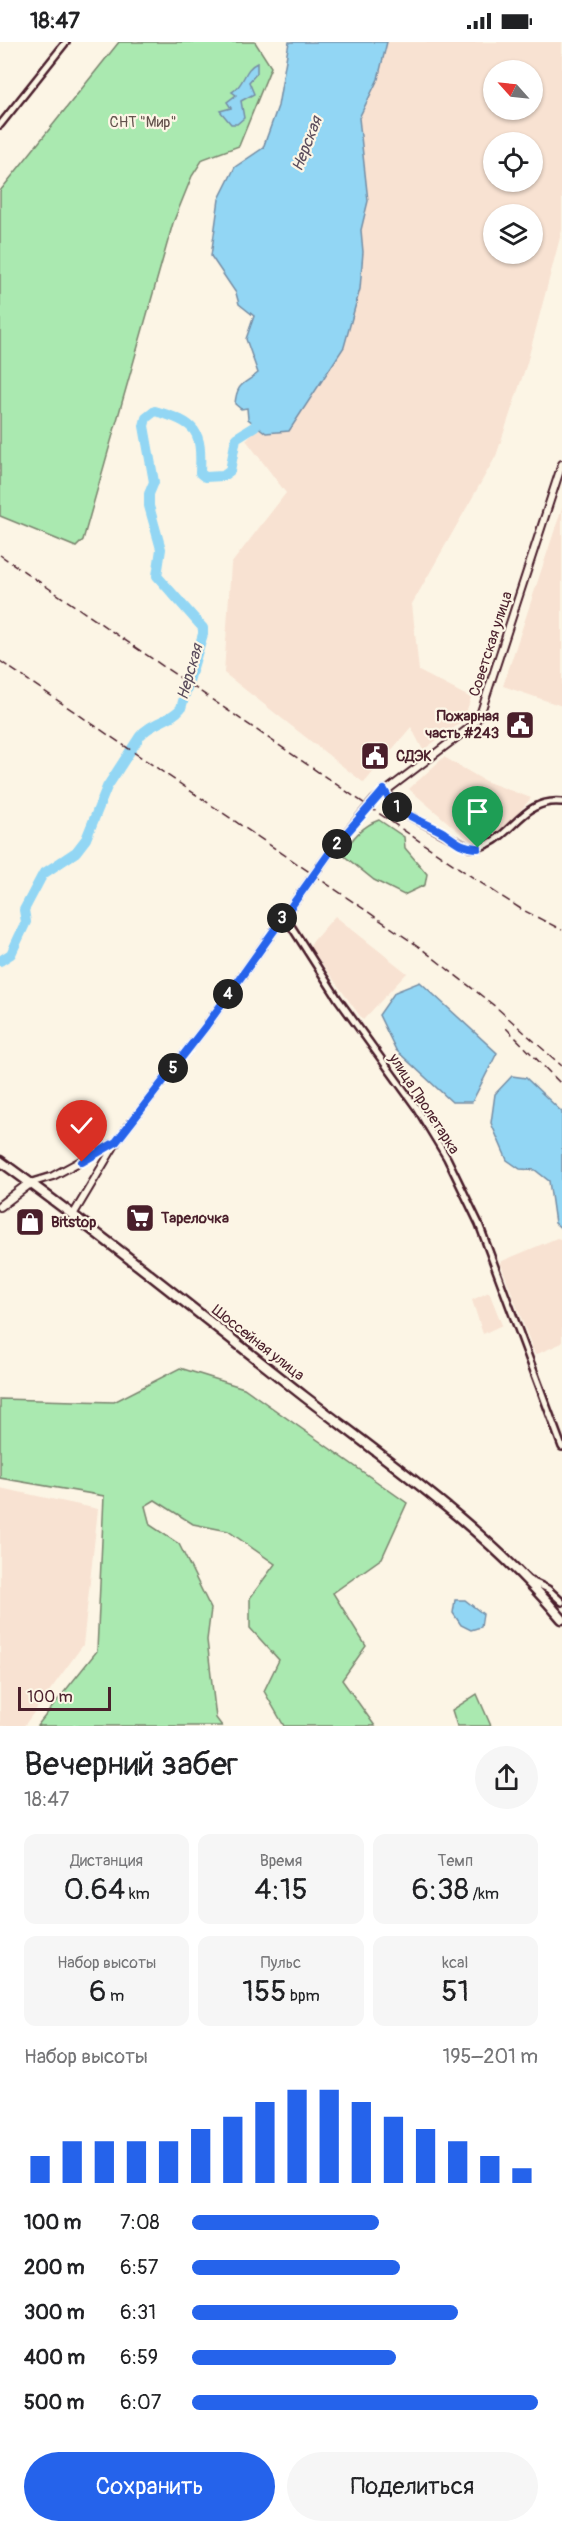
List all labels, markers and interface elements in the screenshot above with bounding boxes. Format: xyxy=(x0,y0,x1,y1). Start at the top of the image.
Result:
text: 18:47 xyxy=(30,7,80,35)
north arrow xyxy=(483,60,543,120)
map controls xyxy=(483,60,543,264)
water label: Нерская xyxy=(287,112,327,174)
park label: СНТ "Мир" xyxy=(109,113,177,132)
button: locate xyxy=(483,132,543,192)
button: layers xyxy=(483,204,543,264)
street label: Советская улица xyxy=(465,589,517,699)
water label: Нерская xyxy=(173,640,208,702)
place label: Пожарная часть #243 xyxy=(425,707,499,743)
public building icon: Пожарная часть #243 xyxy=(504,709,536,741)
public building icon: СДЭК xyxy=(359,740,391,772)
place label: СДЭК xyxy=(396,747,432,766)
pin xyxy=(452,786,503,848)
pin: 1 xyxy=(382,792,412,822)
icon: arrive xyxy=(461,795,494,828)
text: 1 xyxy=(394,797,400,817)
pin: 2 xyxy=(322,829,352,859)
text: 2 xyxy=(333,834,341,854)
pin: 3 xyxy=(267,903,297,933)
text: 3 xyxy=(278,908,286,928)
pin: 4 xyxy=(213,979,243,1009)
text: 4 xyxy=(223,984,233,1004)
street label: улица Пролетарка xyxy=(384,1049,464,1158)
pin: 5 xyxy=(158,1053,188,1083)
text: 5 xyxy=(169,1058,177,1078)
pin xyxy=(56,1100,107,1162)
icon: check xyxy=(65,1109,98,1142)
supermarket icon: Тарелочка xyxy=(124,1202,156,1234)
shop icon: Bitstop xyxy=(14,1206,46,1238)
place label: Тарелочка xyxy=(160,1209,229,1228)
place label: Bitstop xyxy=(51,1213,96,1232)
street label: Шоссейная улица xyxy=(208,1301,308,1385)
scale bar xyxy=(18,1684,111,1712)
text: 100 m xyxy=(27,1687,73,1707)
text: Вечерний забег xyxy=(24,1744,238,1785)
button: share xyxy=(475,1746,538,1809)
text: 18:47 xyxy=(24,1787,69,1812)
text: Дистанция xyxy=(70,1851,143,1871)
text: Время xyxy=(260,1851,302,1871)
text: Темп xyxy=(438,1851,473,1871)
text: 0.64 xyxy=(64,1871,125,1908)
text: 4:15 xyxy=(254,1871,308,1908)
text: 6:38 xyxy=(412,1871,469,1908)
text: km xyxy=(125,1884,150,1904)
text: /km xyxy=(469,1884,499,1904)
text: Набор высоты xyxy=(57,1953,156,1973)
text: Пульс xyxy=(261,1953,301,1973)
text: kcal xyxy=(442,1953,468,1973)
text: 6 xyxy=(89,1973,107,2010)
text: 155 xyxy=(242,1973,287,2010)
text: 51 xyxy=(441,1973,469,2010)
text: m xyxy=(107,1986,124,2006)
text: bpm xyxy=(287,1986,320,2006)
text: Набор высоты xyxy=(24,2044,148,2069)
text: 195–201 m xyxy=(443,2044,538,2069)
text: 100 m xyxy=(24,2210,81,2235)
text: 7:08 xyxy=(120,2210,160,2235)
text: 200 m xyxy=(24,2255,85,2280)
text: 6:57 xyxy=(120,2255,158,2280)
text: 300 m xyxy=(24,2300,85,2325)
text: 6:31 xyxy=(120,2300,156,2325)
text: 400 m xyxy=(24,2345,85,2370)
text: 6:59 xyxy=(120,2345,158,2370)
text: 500 m xyxy=(24,2390,84,2415)
text: 6:07 xyxy=(120,2390,161,2415)
button: Сохранить xyxy=(24,2452,275,2521)
button: Поделиться xyxy=(287,2452,538,2521)

